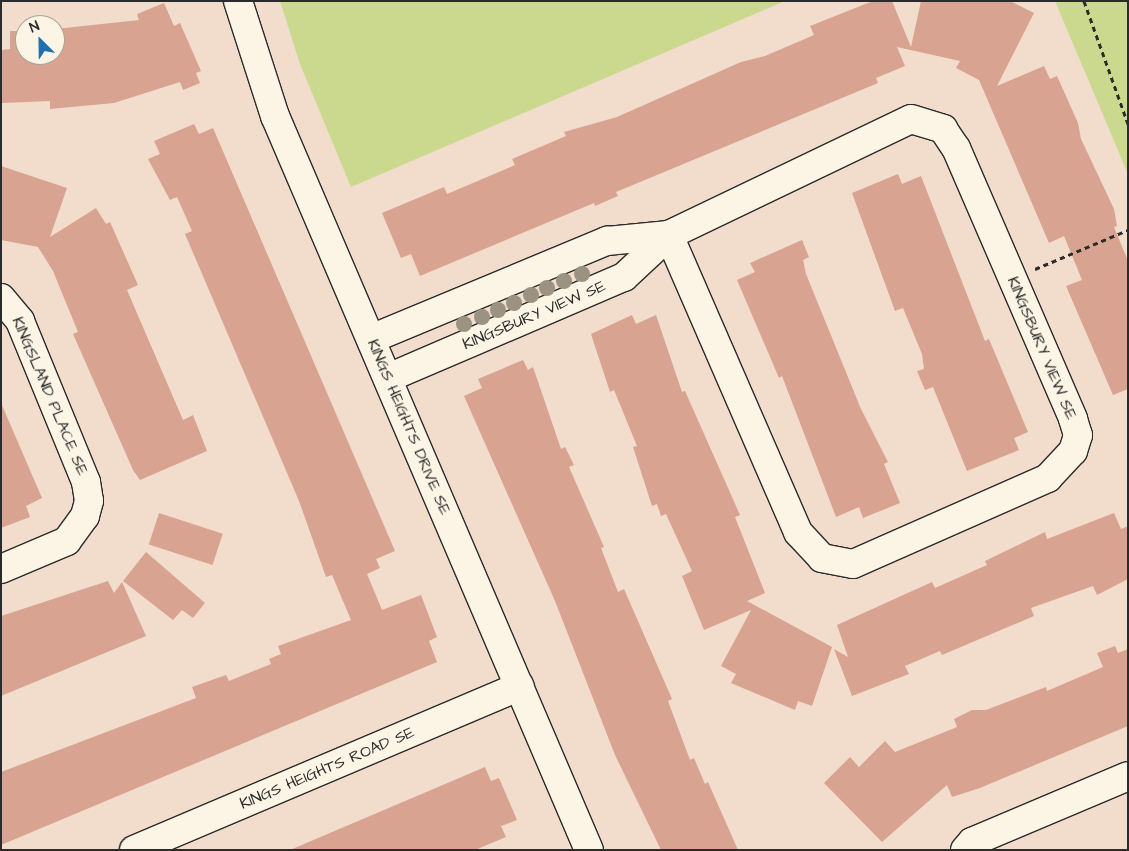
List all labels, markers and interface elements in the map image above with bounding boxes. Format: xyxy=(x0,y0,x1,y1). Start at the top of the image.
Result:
north arrow xyxy=(15,15,65,65)
text: N xyxy=(27,16,42,38)
street label: KINGSBURY VIEW SE xyxy=(1003,274,1081,422)
street label: KINGSBURY VIEW SE xyxy=(460,276,608,354)
street label: KINGSLAND PLACE SE xyxy=(8,314,92,478)
street label: KINGS HEIGHTS DRIVE SE xyxy=(363,336,455,518)
street label: KINGS HEIGHTS ROAD SE xyxy=(237,722,417,814)

